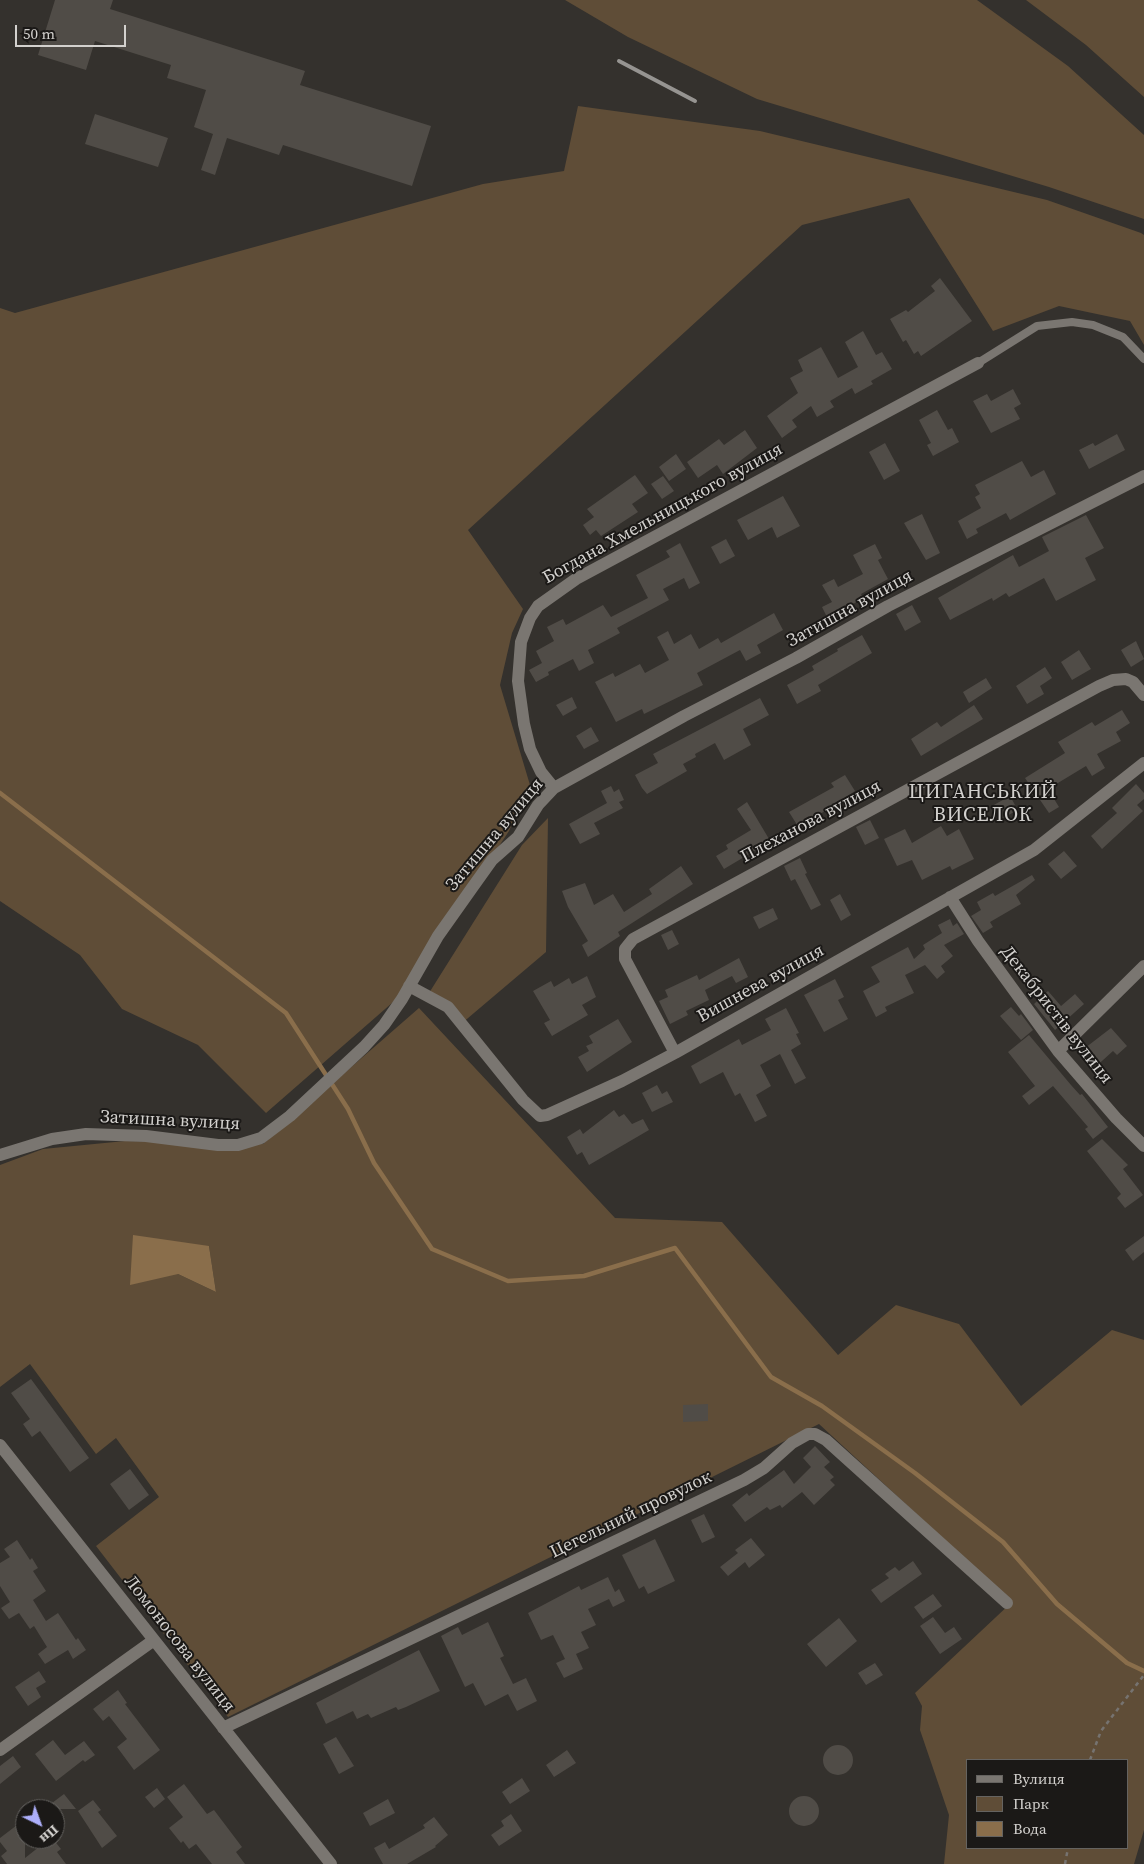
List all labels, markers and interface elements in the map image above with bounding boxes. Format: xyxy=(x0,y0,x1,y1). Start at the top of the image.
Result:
scale bar xyxy=(18,15,129,47)
text: 50 m xyxy=(23,23,55,44)
street label: Богдана Хмельницького вулиця xyxy=(539,439,787,589)
street label: Затишна вулиця xyxy=(783,566,917,652)
street label: Затишна вулиця xyxy=(442,774,548,896)
street label: Плеханова вулиця xyxy=(737,776,885,868)
district label: ЦИГАНСЬКИЙ ВИСЕЛОК xyxy=(907,781,1059,828)
street label: Вишнева вулиця xyxy=(694,940,828,1028)
street label: Декабристів вулиця xyxy=(995,942,1117,1088)
street label: Затишна вулиця xyxy=(99,1107,241,1135)
street label: Цегельний провулок xyxy=(547,1466,715,1564)
street label: Ломоносова вулиця xyxy=(119,1571,239,1717)
legend xyxy=(966,1759,1129,1849)
text: Вулиця xyxy=(1013,1768,1065,1789)
text: Парк xyxy=(1013,1793,1049,1814)
north arrow xyxy=(15,1799,65,1849)
text: Вода xyxy=(1013,1818,1047,1839)
text: Пн xyxy=(35,1820,63,1848)

